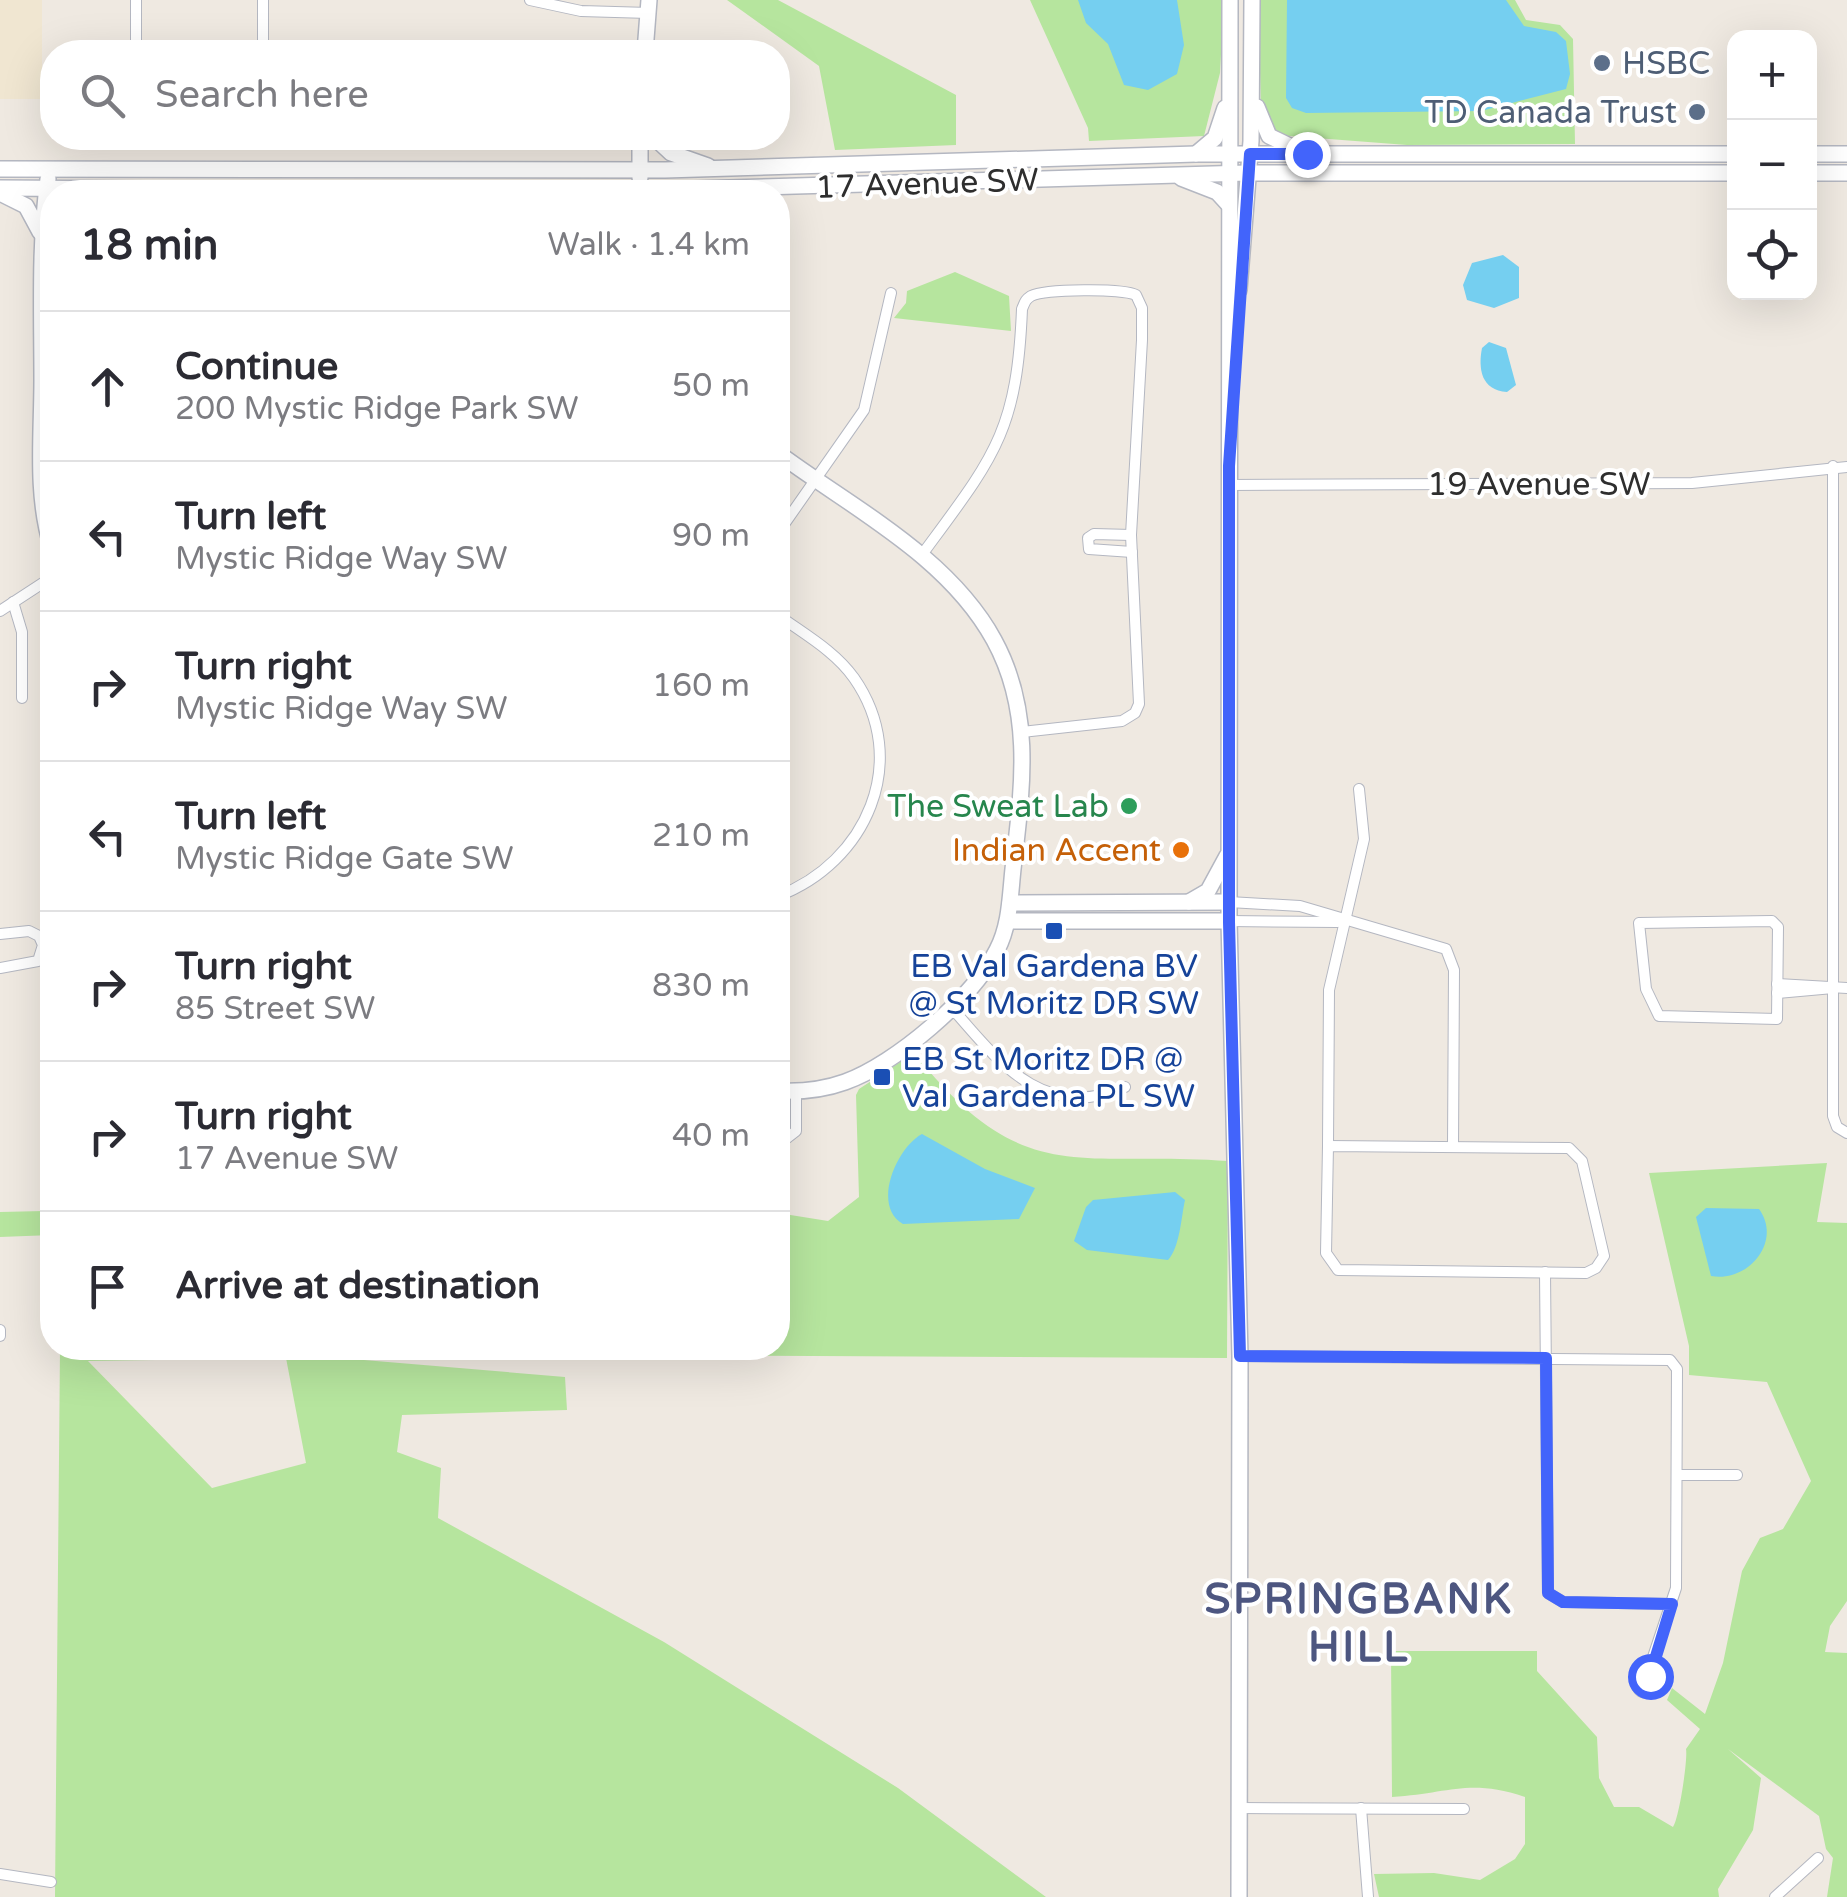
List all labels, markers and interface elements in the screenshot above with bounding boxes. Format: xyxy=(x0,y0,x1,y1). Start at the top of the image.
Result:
map controls xyxy=(1727,30,1817,300)
button: + xyxy=(1727,30,1817,120)
search box xyxy=(40,40,790,150)
place label: HSBC xyxy=(1622,45,1710,83)
marker: HSBC xyxy=(1591,52,1613,74)
icon: search xyxy=(75,68,130,123)
text: Search here xyxy=(155,72,369,118)
place label: TD Canada Trust xyxy=(1424,94,1677,132)
marker: TD Canada Trust xyxy=(1686,101,1708,123)
button: − xyxy=(1727,120,1817,210)
route end xyxy=(1285,132,1331,178)
street label: 17 Avenue SW xyxy=(815,161,1039,207)
button: locate xyxy=(1727,210,1817,300)
text: 18 min xyxy=(80,220,218,271)
text: Walk · 1.4 km xyxy=(548,226,750,264)
text: Continue xyxy=(175,344,338,390)
icon: ahead xyxy=(80,359,135,414)
text: 50 m xyxy=(672,367,750,405)
text: 200 Mystic Ridge Park SW xyxy=(175,390,579,428)
street label: 19 Avenue SW xyxy=(1427,466,1651,504)
text: Turn left xyxy=(175,494,326,540)
icon: left xyxy=(80,509,135,564)
text: 90 m xyxy=(672,517,750,555)
text: Mystic Ridge Way SW xyxy=(175,540,508,578)
text: Turn right xyxy=(175,644,352,690)
icon: right xyxy=(80,659,135,714)
text: 160 m xyxy=(652,667,750,705)
text: Mystic Ridge Way SW xyxy=(175,690,508,728)
place label: The Sweat Lab xyxy=(887,788,1109,826)
text: Turn left xyxy=(175,794,326,840)
marker: The Sweat Lab xyxy=(1118,795,1140,817)
icon: left xyxy=(80,809,135,864)
text: 210 m xyxy=(652,817,750,855)
place label: Indian Accent xyxy=(952,832,1161,870)
marker: Indian Accent xyxy=(1170,839,1192,861)
text: Mystic Ridge Gate SW xyxy=(175,840,514,878)
marker: EB Val Gardena BV @ St Moritz DR SW xyxy=(1043,920,1065,942)
text: Turn right xyxy=(175,944,352,990)
place label: EB Val Gardena BV @ St Moritz DR SW xyxy=(909,948,1199,1023)
icon: right xyxy=(80,959,135,1014)
text: 830 m xyxy=(652,967,750,1005)
text: 85 Street SW xyxy=(175,990,375,1028)
place label: EB St Moritz DR @ Val Gardena PL SW xyxy=(902,1041,1195,1116)
marker: EB St Moritz DR @ Val Gardena PL SW xyxy=(871,1066,893,1088)
text: Turn right xyxy=(175,1094,352,1140)
icon: right xyxy=(80,1109,135,1164)
text: 40 m xyxy=(672,1117,750,1155)
text: 17 Avenue SW xyxy=(175,1140,398,1178)
icon: arrive xyxy=(80,1259,135,1314)
text: Arrive at destination xyxy=(175,1263,540,1309)
district label: SPRINGBANK HILL xyxy=(1205,1574,1513,1673)
route start xyxy=(1628,1654,1674,1700)

